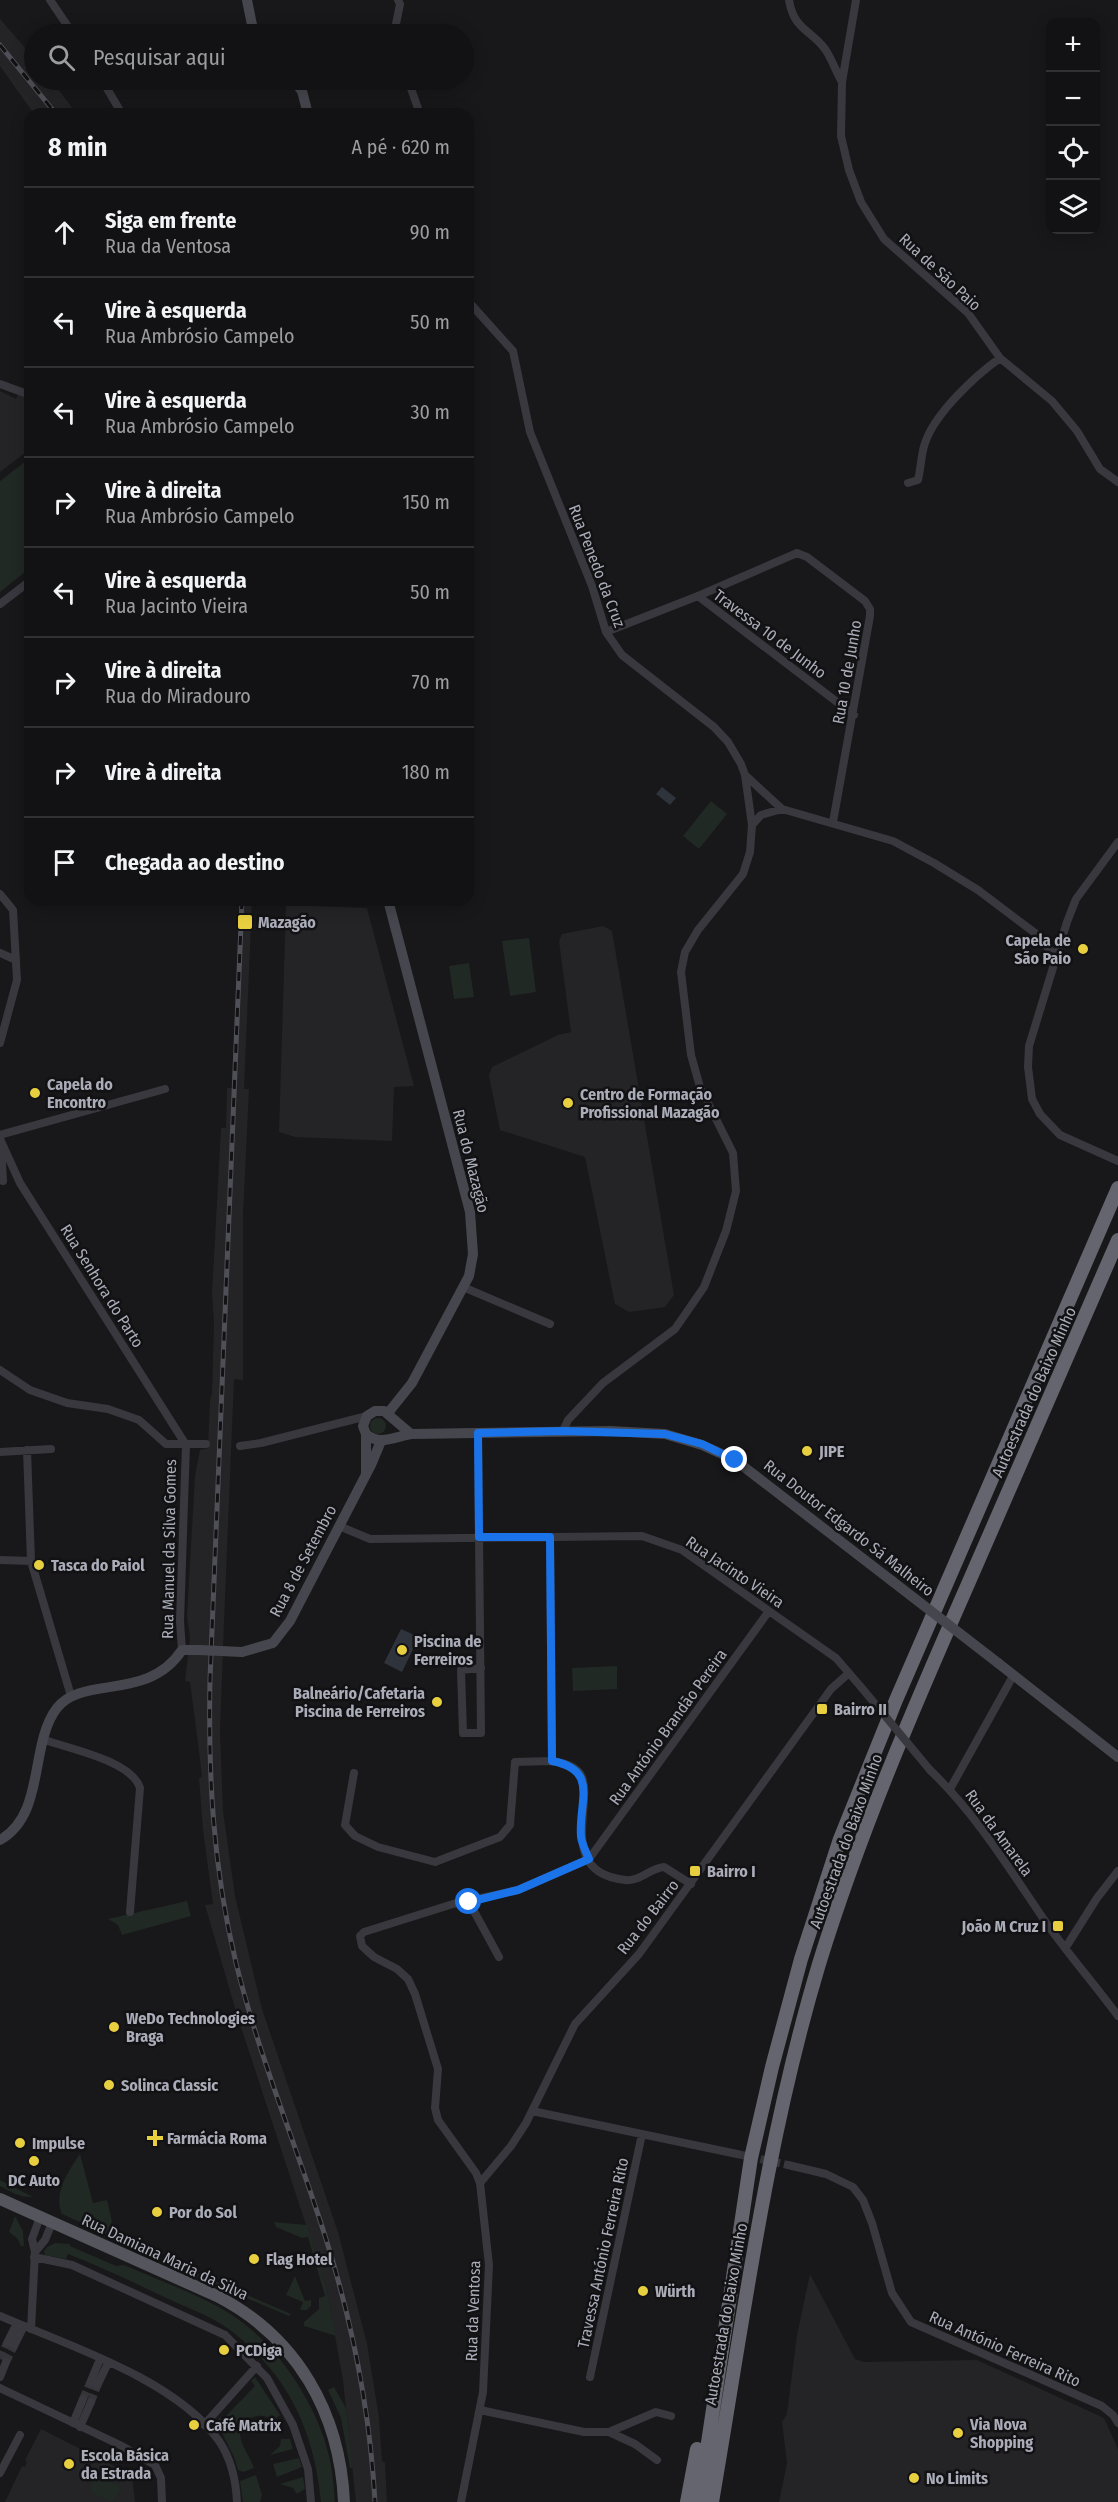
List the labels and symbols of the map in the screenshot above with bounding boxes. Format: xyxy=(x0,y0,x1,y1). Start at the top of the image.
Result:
street label: Rua de São Paio xyxy=(895,229,985,315)
street label: Rua Penedo da Cruz xyxy=(565,502,629,630)
street label: Travessa 10 de Junho xyxy=(710,585,830,683)
street label: Rua 10 de Junho xyxy=(829,619,865,725)
marker: Mazagão xyxy=(236,913,254,931)
place label: Mazagão xyxy=(258,913,316,932)
place label: Capela de São Paio xyxy=(1006,931,1071,968)
marker: Capela de São Paio xyxy=(1076,942,1090,956)
place label: Capela do Encontro xyxy=(47,1075,113,1112)
place label: Centro de Formação Profissional Mazagão xyxy=(580,1085,720,1122)
marker: Capela do Encontro xyxy=(28,1086,42,1100)
marker: Centro de Formação Profissional Mazagão xyxy=(561,1096,575,1110)
street label: Rua do Mazagão xyxy=(449,1107,493,1215)
street label: Rua Senhora do Parto xyxy=(56,1221,148,1351)
street label: Autoestrada do Baixo Minho xyxy=(988,1304,1080,1480)
place label: JIPE xyxy=(818,1442,845,1461)
marker: JIPE xyxy=(800,1444,814,1458)
route end xyxy=(721,1446,747,1472)
street label: Rua Doutor Edgardo Sá Malheiro xyxy=(760,1456,938,1600)
street label: Rua Manuel da Silva Gomes xyxy=(158,1459,180,1639)
street label: Rua 8 de Setembro xyxy=(266,1502,340,1620)
street label: Rua Jacinto Vieira xyxy=(682,1532,788,1612)
place label: Tasca do Paiol xyxy=(51,1556,145,1575)
marker: Tasca do Paiol xyxy=(32,1558,46,1572)
place label: Piscina de Ferreiros xyxy=(414,1632,481,1669)
marker: Piscina de Ferreiros xyxy=(395,1643,409,1657)
street label: Rua António Brandão Pereira xyxy=(605,1645,731,1809)
place label: Balneário/Cafetaria Piscina de Ferreiros xyxy=(293,1684,425,1721)
marker: Balneário/Cafetaria Piscina de Ferreiros xyxy=(430,1695,444,1709)
place label: Bairro II xyxy=(834,1700,887,1719)
marker: Bairro II xyxy=(815,1702,829,1716)
street label: Autoestrada do Baixo Minho xyxy=(806,1751,886,1931)
street label: Rua da Amarela xyxy=(961,1786,1037,1880)
place label: Bairro I xyxy=(707,1862,755,1881)
marker: Bairro I xyxy=(688,1864,702,1878)
street label: Rua do Bairro xyxy=(613,1876,683,1958)
route start xyxy=(455,1888,481,1914)
place label: João M Cruz I xyxy=(961,1917,1046,1936)
marker: João M Cruz I xyxy=(1051,1919,1065,1933)
place label: WeDo Technologies Braga xyxy=(126,2009,255,2046)
marker: WeDo Technologies Braga xyxy=(107,2020,121,2034)
place label: Solinca Classic xyxy=(121,2076,218,2095)
marker: Solinca Classic xyxy=(102,2078,116,2092)
place label: Farmácia Roma xyxy=(167,2129,267,2148)
marker: Farmácia Roma xyxy=(148,2131,162,2145)
place label: Impulse xyxy=(32,2134,85,2153)
marker: Impulse xyxy=(13,2136,27,2150)
marker: DC Auto xyxy=(27,2154,41,2168)
street label: Travessa António Ferreira Rito xyxy=(574,2156,632,2350)
place label: DC Auto xyxy=(8,2171,61,2190)
place label: Por do Sol xyxy=(169,2203,237,2222)
marker: Por do Sol xyxy=(150,2205,164,2219)
street label: Rua Damiana Maria da Silva xyxy=(79,2210,251,2304)
street label: Autoestrada do Baixo Minho xyxy=(701,2222,751,2406)
place label: Flag Hotel xyxy=(266,2250,333,2269)
marker: Flag Hotel xyxy=(247,2252,261,2266)
street label: Rua da Ventosa xyxy=(462,2260,484,2362)
place label: Würth xyxy=(655,2282,695,2301)
marker: Würth xyxy=(636,2284,650,2298)
street label: Rua António Ferreira Rito xyxy=(926,2307,1084,2391)
place label: PCDiga xyxy=(236,2341,282,2360)
marker: PCDiga xyxy=(217,2343,231,2357)
place label: Via Nova Shopping xyxy=(969,2415,1033,2452)
place label: Café Matrix xyxy=(206,2416,282,2435)
marker: Café Matrix xyxy=(187,2418,201,2432)
marker: Via Nova Shopping xyxy=(951,2426,965,2440)
place label: Escola Básica da Estrada xyxy=(81,2446,169,2483)
marker: Escola Básica da Estrada xyxy=(62,2457,76,2471)
place label: No Limits xyxy=(926,2469,988,2488)
marker: No Limits xyxy=(907,2471,921,2485)

